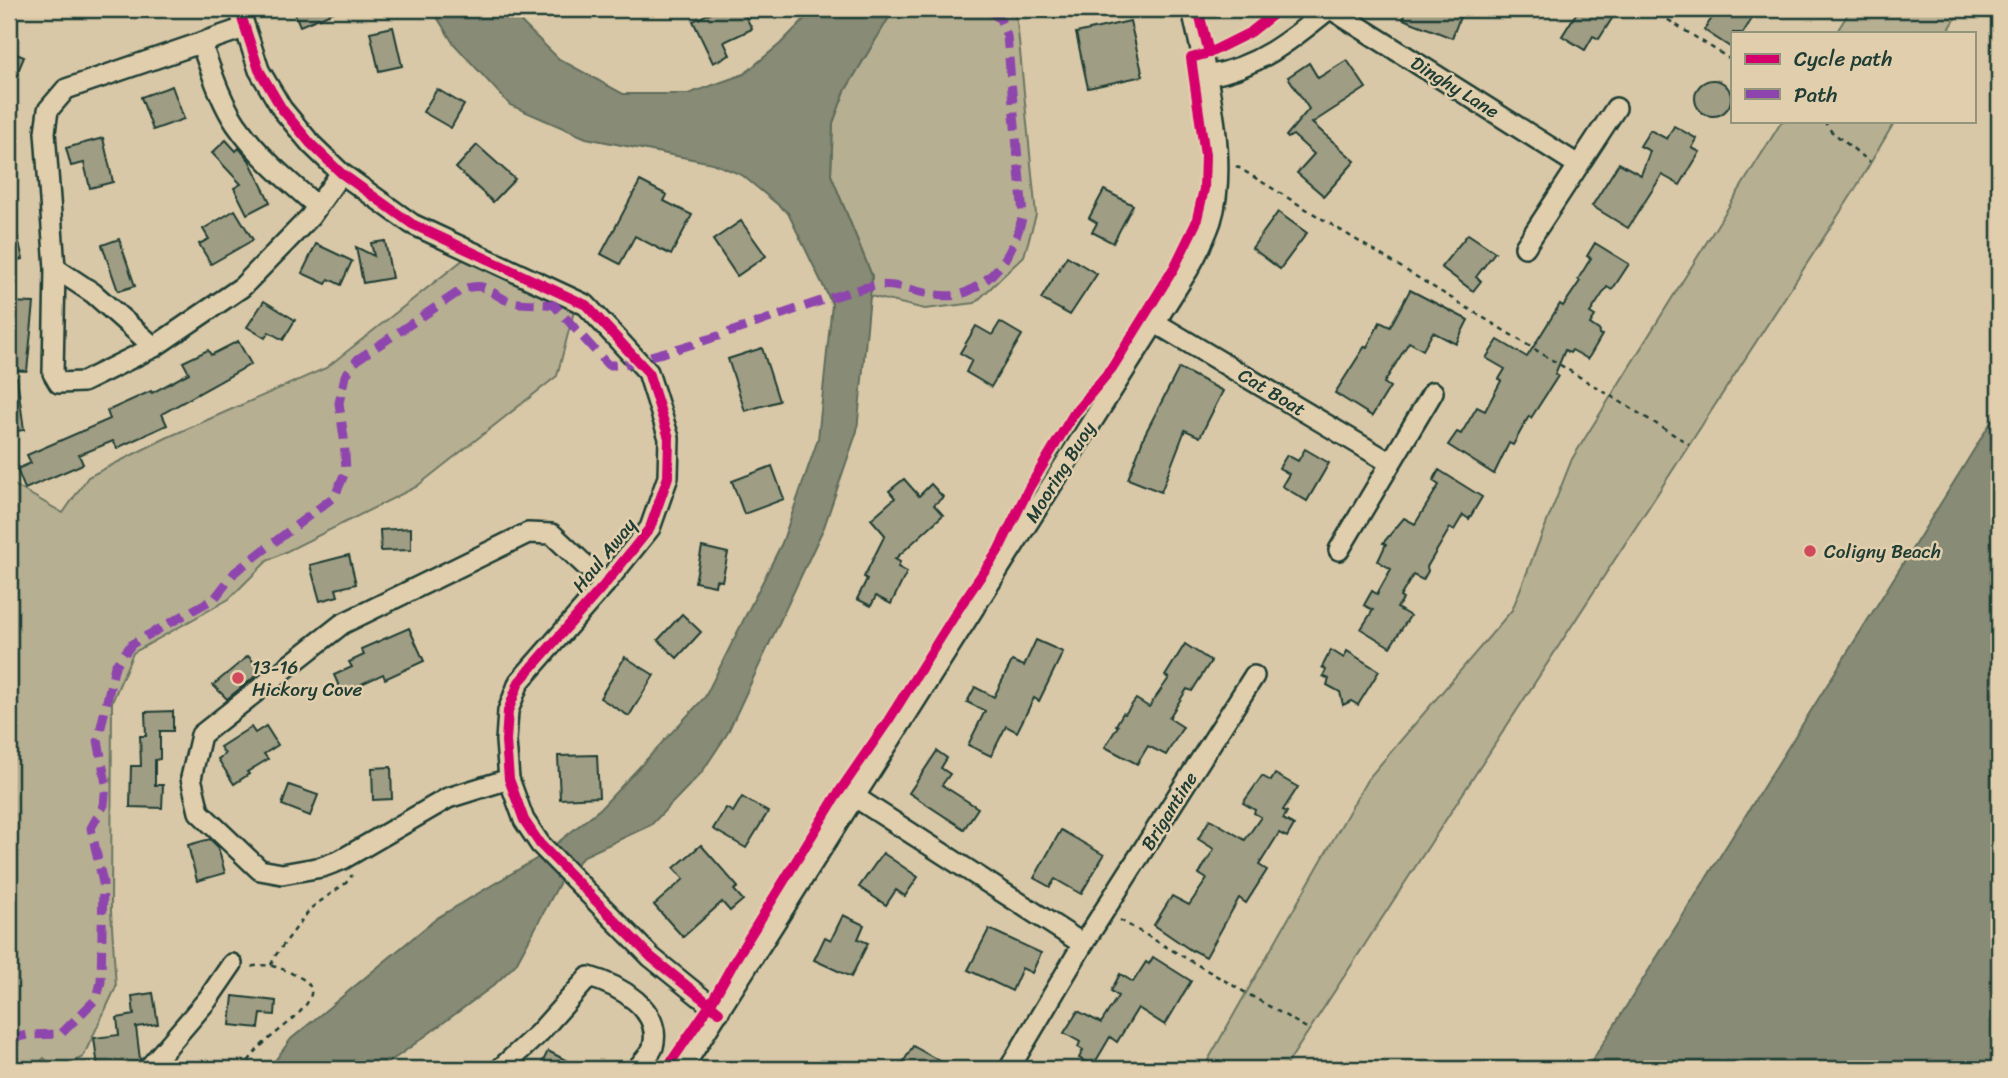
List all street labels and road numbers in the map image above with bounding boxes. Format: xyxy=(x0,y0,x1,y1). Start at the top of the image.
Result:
street label: Dinghy Lane xyxy=(1404,47,1506,127)
street label: Cat Boat xyxy=(1232,359,1312,425)
street label: Mooring Buoy xyxy=(1016,415,1104,529)
street label: Haul Away xyxy=(563,510,645,600)
street label: Brigantine xyxy=(1132,765,1206,857)

